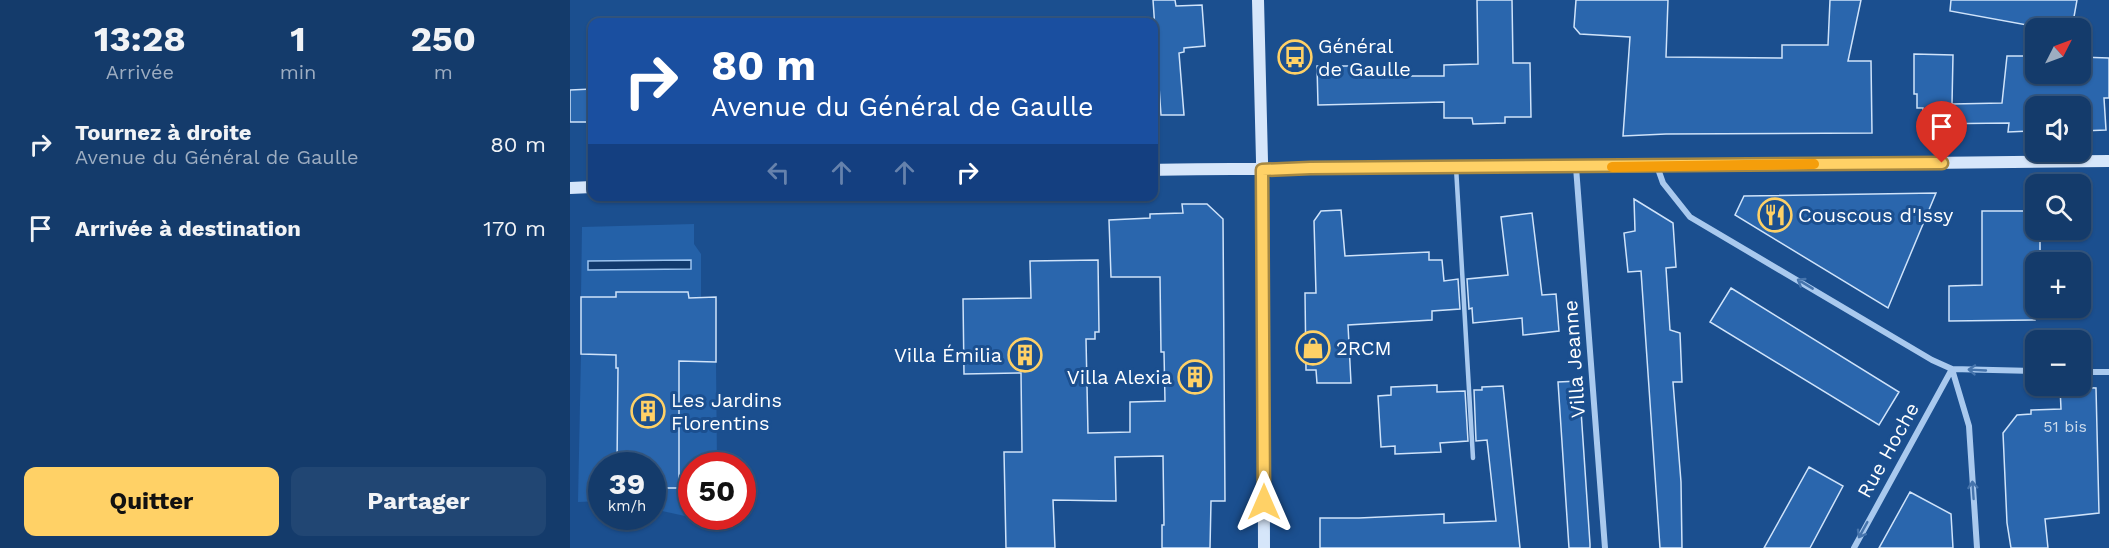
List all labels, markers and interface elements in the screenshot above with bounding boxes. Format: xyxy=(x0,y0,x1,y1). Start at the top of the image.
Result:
text: 13:28 xyxy=(94,18,186,60)
text: 1 xyxy=(290,18,306,60)
text: 250 xyxy=(410,18,476,60)
north arrow xyxy=(2025,18,2091,84)
map controls xyxy=(2025,18,2091,396)
place label: Général de Gaulle xyxy=(1318,34,1411,81)
bus stop icon: Général de Gaulle xyxy=(1277,39,1313,75)
text: 80 m xyxy=(711,41,816,90)
icon: right xyxy=(612,42,690,120)
text: Arrivée xyxy=(106,60,174,84)
text: min xyxy=(280,60,316,84)
text: m xyxy=(434,60,453,84)
text: Avenue du Général de Gaulle xyxy=(711,91,1094,123)
button: sound xyxy=(2025,96,2091,162)
pin xyxy=(1916,101,1967,163)
icon: arrive xyxy=(1925,110,1958,143)
text: Tournez à droite xyxy=(75,120,252,145)
icon: right xyxy=(24,128,57,161)
text: 80 m xyxy=(490,132,546,157)
text: Avenue du Général de Gaulle xyxy=(75,145,358,169)
icon: left xyxy=(762,156,795,189)
icon: ahead xyxy=(825,156,858,189)
icon: ahead xyxy=(888,156,921,189)
icon: right xyxy=(951,156,984,189)
button: search xyxy=(2025,174,2091,240)
restaurant icon: Couscous d'Issy xyxy=(1757,197,1793,233)
place label: Couscous d'Issy xyxy=(1798,203,1954,227)
icon: arrive xyxy=(24,212,57,245)
text: Arrivée à destination xyxy=(75,216,301,241)
text: 170 m xyxy=(483,216,546,241)
button: + xyxy=(2025,252,2091,318)
one-way arrow xyxy=(1796,278,1813,290)
street label: Villa Jeanne xyxy=(1558,299,1590,419)
shop icon: 2RCM xyxy=(1295,330,1331,366)
button: − xyxy=(2025,330,2091,396)
place label: 2RCM xyxy=(1336,336,1392,360)
building icon: Villa Émilia xyxy=(1007,337,1043,373)
place label: Villa Émilia xyxy=(894,343,1002,367)
building icon: Villa Alexia xyxy=(1177,359,1213,395)
one-way arrow xyxy=(1968,364,1988,375)
place label: Villa Alexia xyxy=(1067,365,1172,389)
place label: Les Jardins Florentins xyxy=(671,388,782,435)
building icon: Les Jardins Florentins xyxy=(630,393,666,429)
street label: Rue Hoche xyxy=(1852,398,1924,502)
house number: 51 bis xyxy=(2043,417,2087,436)
speed limit sign: 50 xyxy=(678,452,756,530)
text: 39 xyxy=(609,466,645,501)
button: Quitter xyxy=(24,467,279,536)
button: Partager xyxy=(291,467,546,536)
position arrow xyxy=(1232,470,1296,534)
one-way arrow xyxy=(1968,480,1979,500)
text: km/h xyxy=(608,497,646,515)
one-way arrow xyxy=(1857,521,1868,539)

